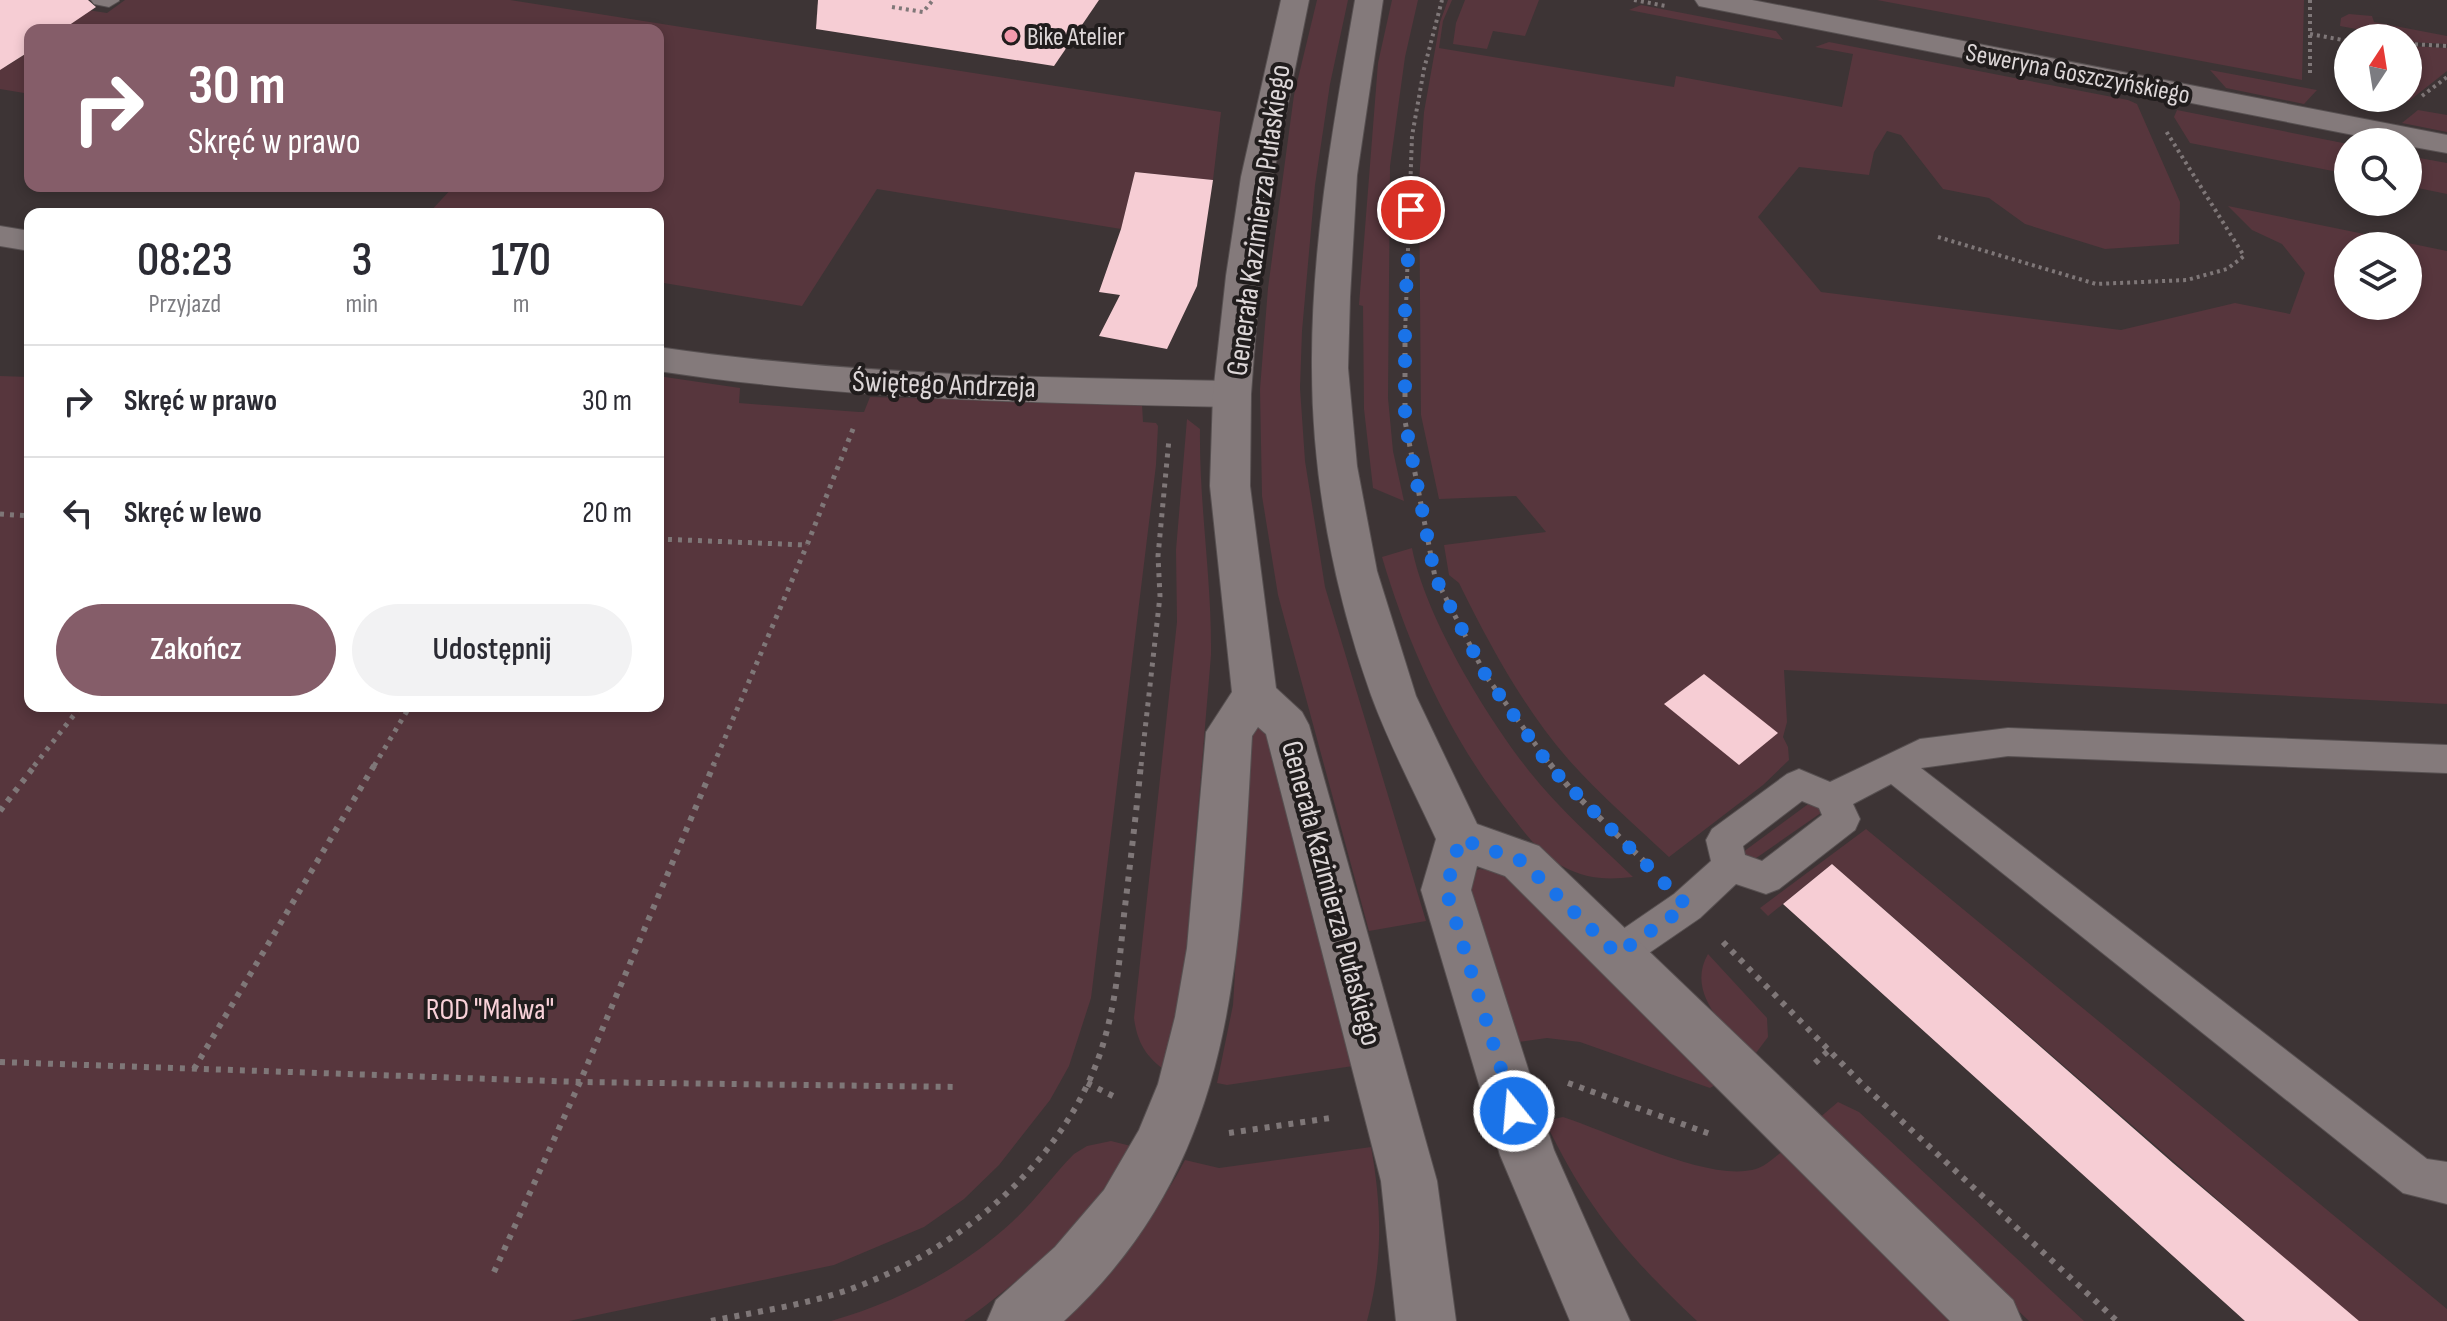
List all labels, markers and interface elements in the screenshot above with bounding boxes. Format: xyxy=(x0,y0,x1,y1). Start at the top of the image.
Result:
place label: Bike Atelier xyxy=(1027,22,1126,53)
north arrow xyxy=(2334,24,2422,112)
map controls xyxy=(2334,24,2422,320)
marker: Bike Atelier xyxy=(1002,27,1020,45)
street label: Seweryna Goszczyńskiego xyxy=(1963,38,2192,111)
text: 30 m xyxy=(188,53,286,120)
icon: right xyxy=(56,56,160,160)
street label: Generała Kazimierza Pułaskiego xyxy=(1219,62,1299,378)
text: Skręć w prawo xyxy=(188,121,361,164)
button: search xyxy=(2334,128,2422,216)
pin xyxy=(1377,176,1445,244)
icon: arrive xyxy=(1389,188,1433,232)
text: 08:23 xyxy=(137,232,233,289)
text: 3 xyxy=(351,232,372,289)
text: 170 xyxy=(491,232,551,289)
button: layers xyxy=(2334,232,2422,320)
text: Przyjazd xyxy=(149,289,221,320)
text: min xyxy=(346,289,378,320)
text: m xyxy=(513,289,529,320)
street label: Świętego Andrzeja xyxy=(851,364,1037,406)
icon: right xyxy=(56,379,100,423)
text: Skręć w prawo xyxy=(124,383,277,419)
text: 30 m xyxy=(582,383,632,419)
icon: left xyxy=(56,491,100,535)
text: Skręć w lewo xyxy=(124,495,262,531)
text: 20 m xyxy=(582,495,632,531)
button: Zakończ xyxy=(56,604,336,696)
button: Udostępnij xyxy=(352,604,632,696)
street label: Generała Kazimierza Pułaskiego xyxy=(1273,737,1389,1050)
park label: ROD "Malwa" xyxy=(426,992,554,1028)
position arrow xyxy=(1472,1069,1556,1153)

